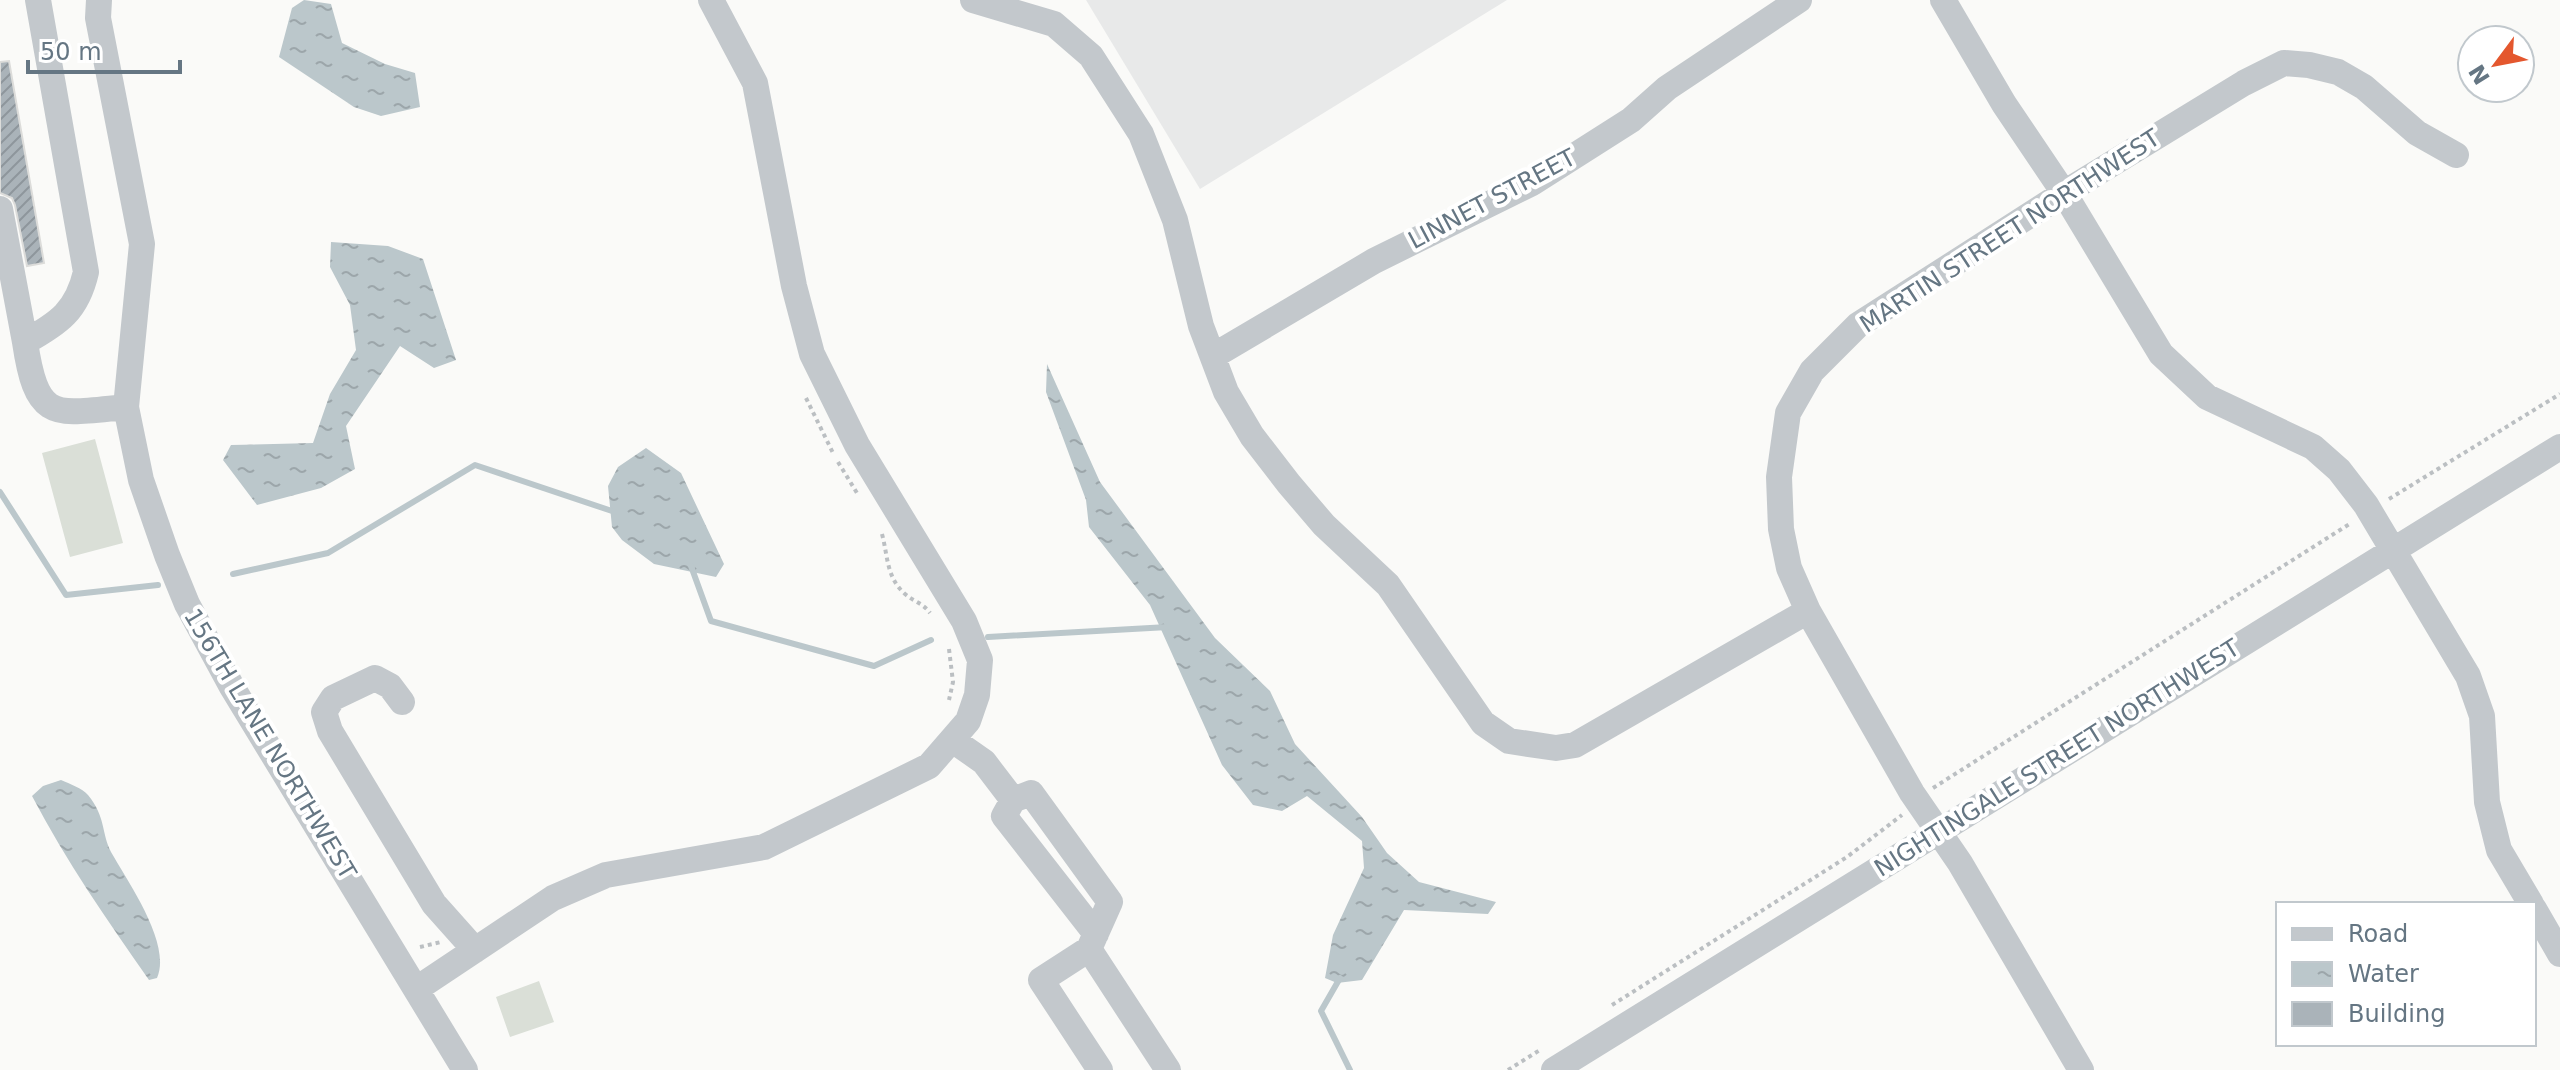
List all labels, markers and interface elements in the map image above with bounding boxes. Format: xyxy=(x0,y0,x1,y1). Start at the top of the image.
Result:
scale bar xyxy=(28,24,180,74)
north arrow xyxy=(2456,24,2536,104)
text: 50 m xyxy=(40,38,102,66)
text: N xyxy=(2464,60,2495,89)
street label: MARTIN STREET NORTHWEST xyxy=(1855,123,2165,339)
street label: LINNET STREET xyxy=(1404,143,1581,255)
street label: 156TH LANE NORTHWEST xyxy=(178,604,362,885)
street label: NIGHTINGALE STREET NORTHWEST xyxy=(1869,633,2245,882)
legend xyxy=(2276,902,2536,1046)
text: Road xyxy=(2348,920,2408,948)
text: Water xyxy=(2348,960,2419,988)
text: Building xyxy=(2348,1000,2445,1028)

